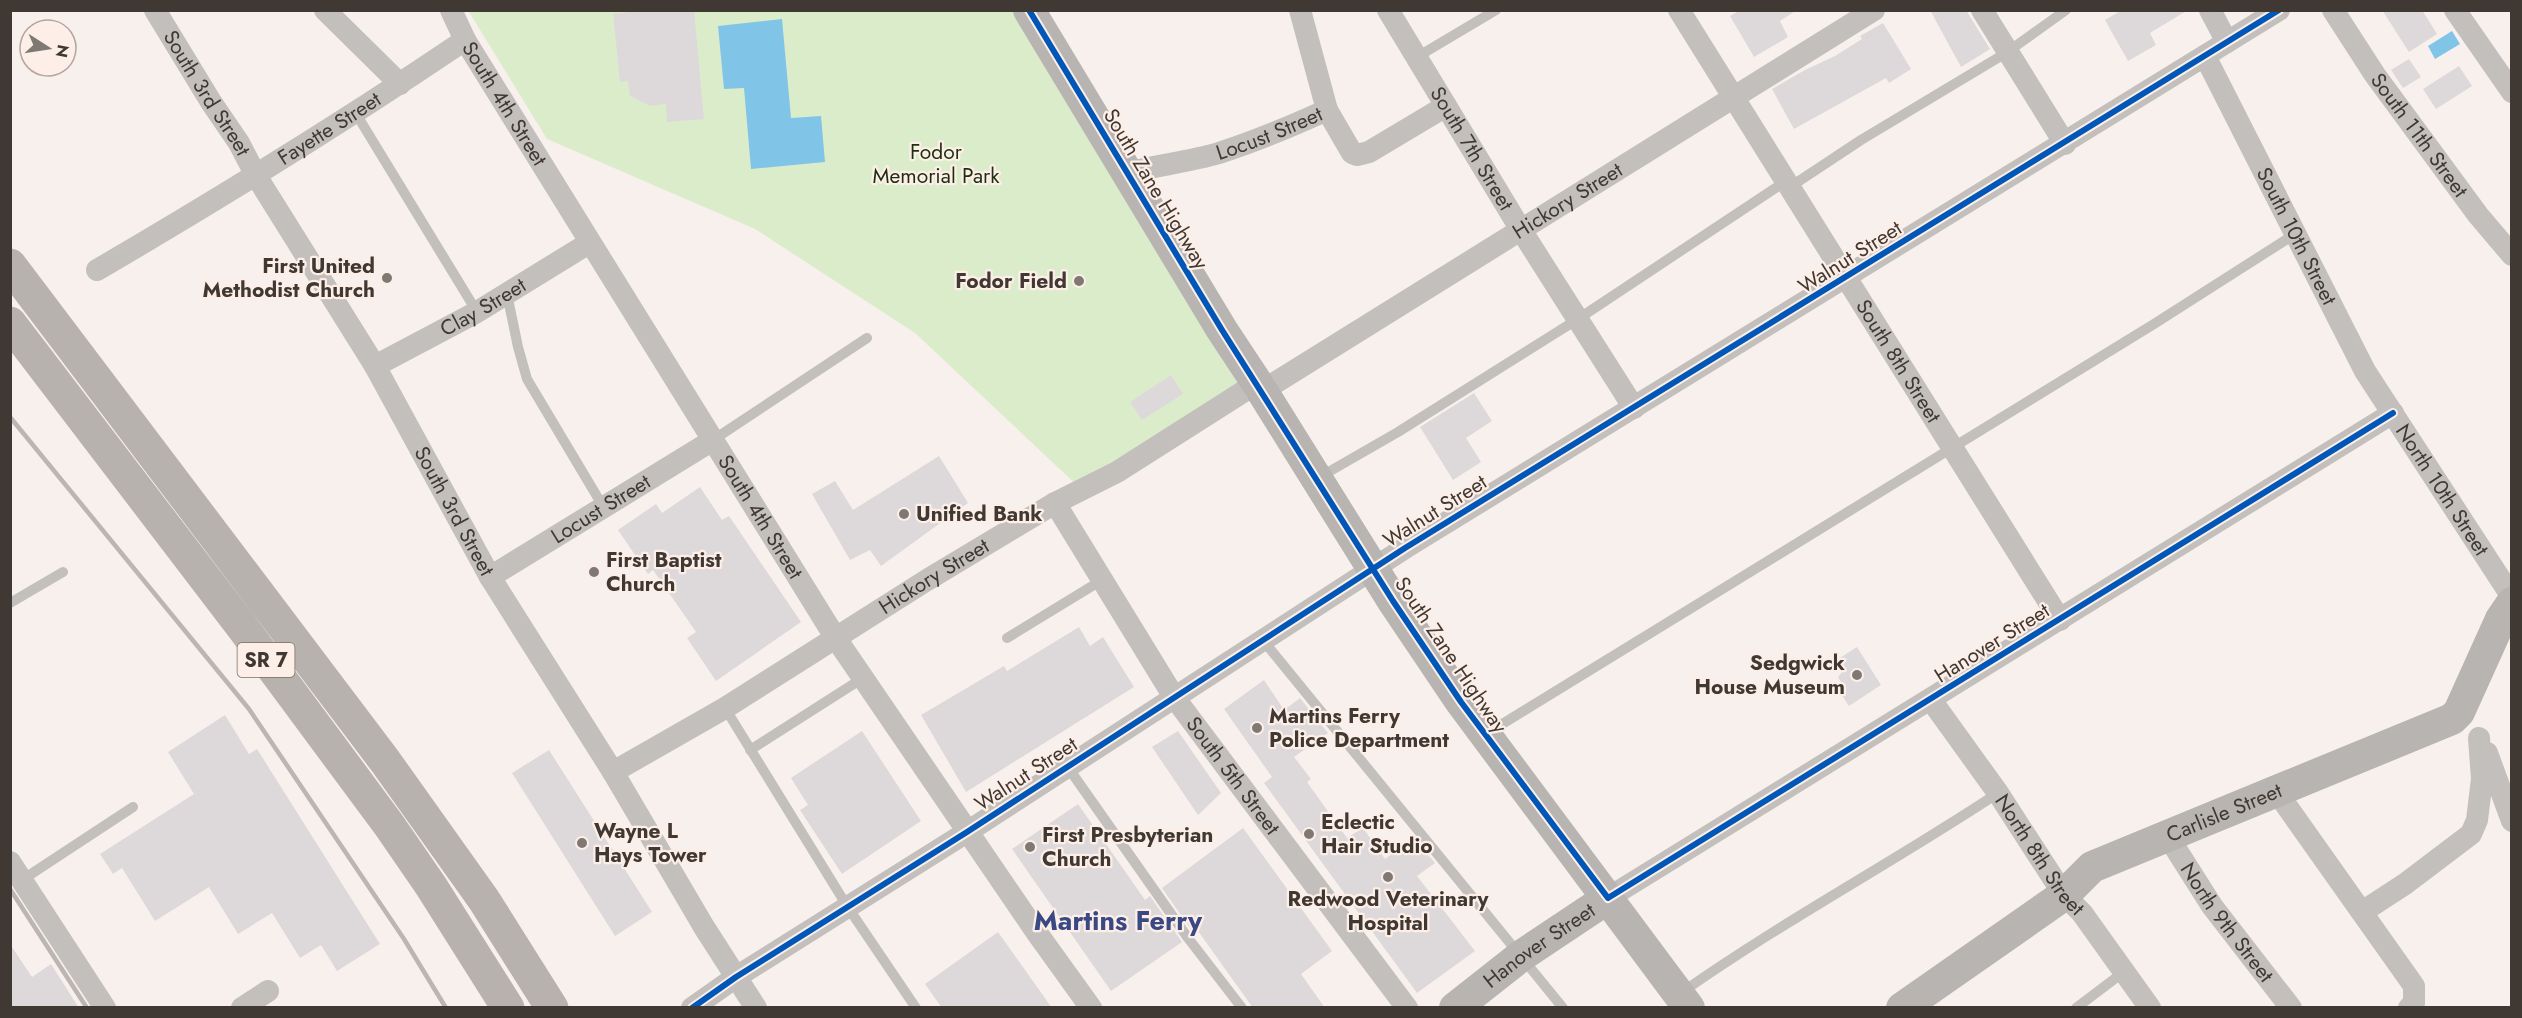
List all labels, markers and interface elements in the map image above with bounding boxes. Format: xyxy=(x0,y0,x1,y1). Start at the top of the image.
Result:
north arrow xyxy=(18,18,78,78)
street label: South 3rd Street xyxy=(156,25,258,161)
street label: South 4th Street xyxy=(455,36,554,172)
text: N xyxy=(50,42,75,60)
street label: South 11th Street xyxy=(2363,67,2475,204)
street label: South 7th Street xyxy=(1423,81,1521,216)
street label: Fayette Street xyxy=(272,85,387,173)
street label: Locust Street xyxy=(1212,99,1327,168)
street label: South Zane Highway xyxy=(1096,103,1216,276)
park label: Fodor Memorial Park xyxy=(873,137,1000,191)
street label: Hickory Street xyxy=(1507,155,1628,246)
street label: South 10th Street xyxy=(2249,162,2344,310)
street label: Walnut Street xyxy=(1792,213,1908,301)
place label: First United Methodist Church xyxy=(203,251,375,305)
place label: Fodor Field xyxy=(955,266,1067,296)
street label: Clay Street xyxy=(435,270,532,344)
marker: First United Methodist Church xyxy=(380,271,394,285)
marker: Fodor Field xyxy=(1072,274,1086,288)
street label: South 8th Street xyxy=(1848,294,1948,429)
street label: North 10th Street xyxy=(2388,418,2496,562)
street label: South 3rd Street xyxy=(407,441,502,581)
street label: South 4th Street xyxy=(711,449,810,585)
street label: Locust Street xyxy=(545,467,656,551)
street label: Walnut Street xyxy=(1377,467,1493,555)
place label: Unified Bank xyxy=(916,499,1042,529)
marker: Unified Bank xyxy=(897,507,911,521)
street label: Hickory Street xyxy=(873,531,995,622)
place label: First Baptist Church xyxy=(606,545,722,599)
marker: First Baptist Church xyxy=(587,565,601,579)
street label: South Zane Highway xyxy=(1387,571,1515,740)
street label: Hanover Street xyxy=(1929,596,2055,690)
road number: SR 7 xyxy=(238,643,294,677)
place label: Sedgwick House Museum xyxy=(1694,648,1845,702)
marker: Sedgwick House Museum xyxy=(1850,668,1864,682)
place label: Martins Ferry Police Department xyxy=(1269,701,1449,755)
street label: South 5th Street xyxy=(1179,710,1287,841)
marker: Martins Ferry Police Department xyxy=(1250,721,1264,735)
street label: Walnut Street xyxy=(969,730,1083,818)
street label: Carlisle Street xyxy=(2162,775,2287,850)
street label: North 8th Street xyxy=(1987,788,2091,922)
place label: Eclectic Hair Studio xyxy=(1321,807,1433,861)
place label: Wayne L Hays Tower xyxy=(594,816,707,870)
place label: First Presbyterian Church xyxy=(1042,820,1213,874)
marker: Eclectic Hair Studio xyxy=(1302,827,1316,841)
marker: Wayne L Hays Tower xyxy=(575,836,589,850)
marker: First Presbyterian Church xyxy=(1023,840,1037,854)
street label: North 9th Street xyxy=(2173,857,2281,989)
marker: Redwood Veterinary Hospital xyxy=(1381,870,1395,884)
place label: Redwood Veterinary Hospital xyxy=(1288,884,1489,938)
street label: Hanover Street xyxy=(1477,896,1601,995)
district label: Martins Ferry xyxy=(1034,901,1203,940)

